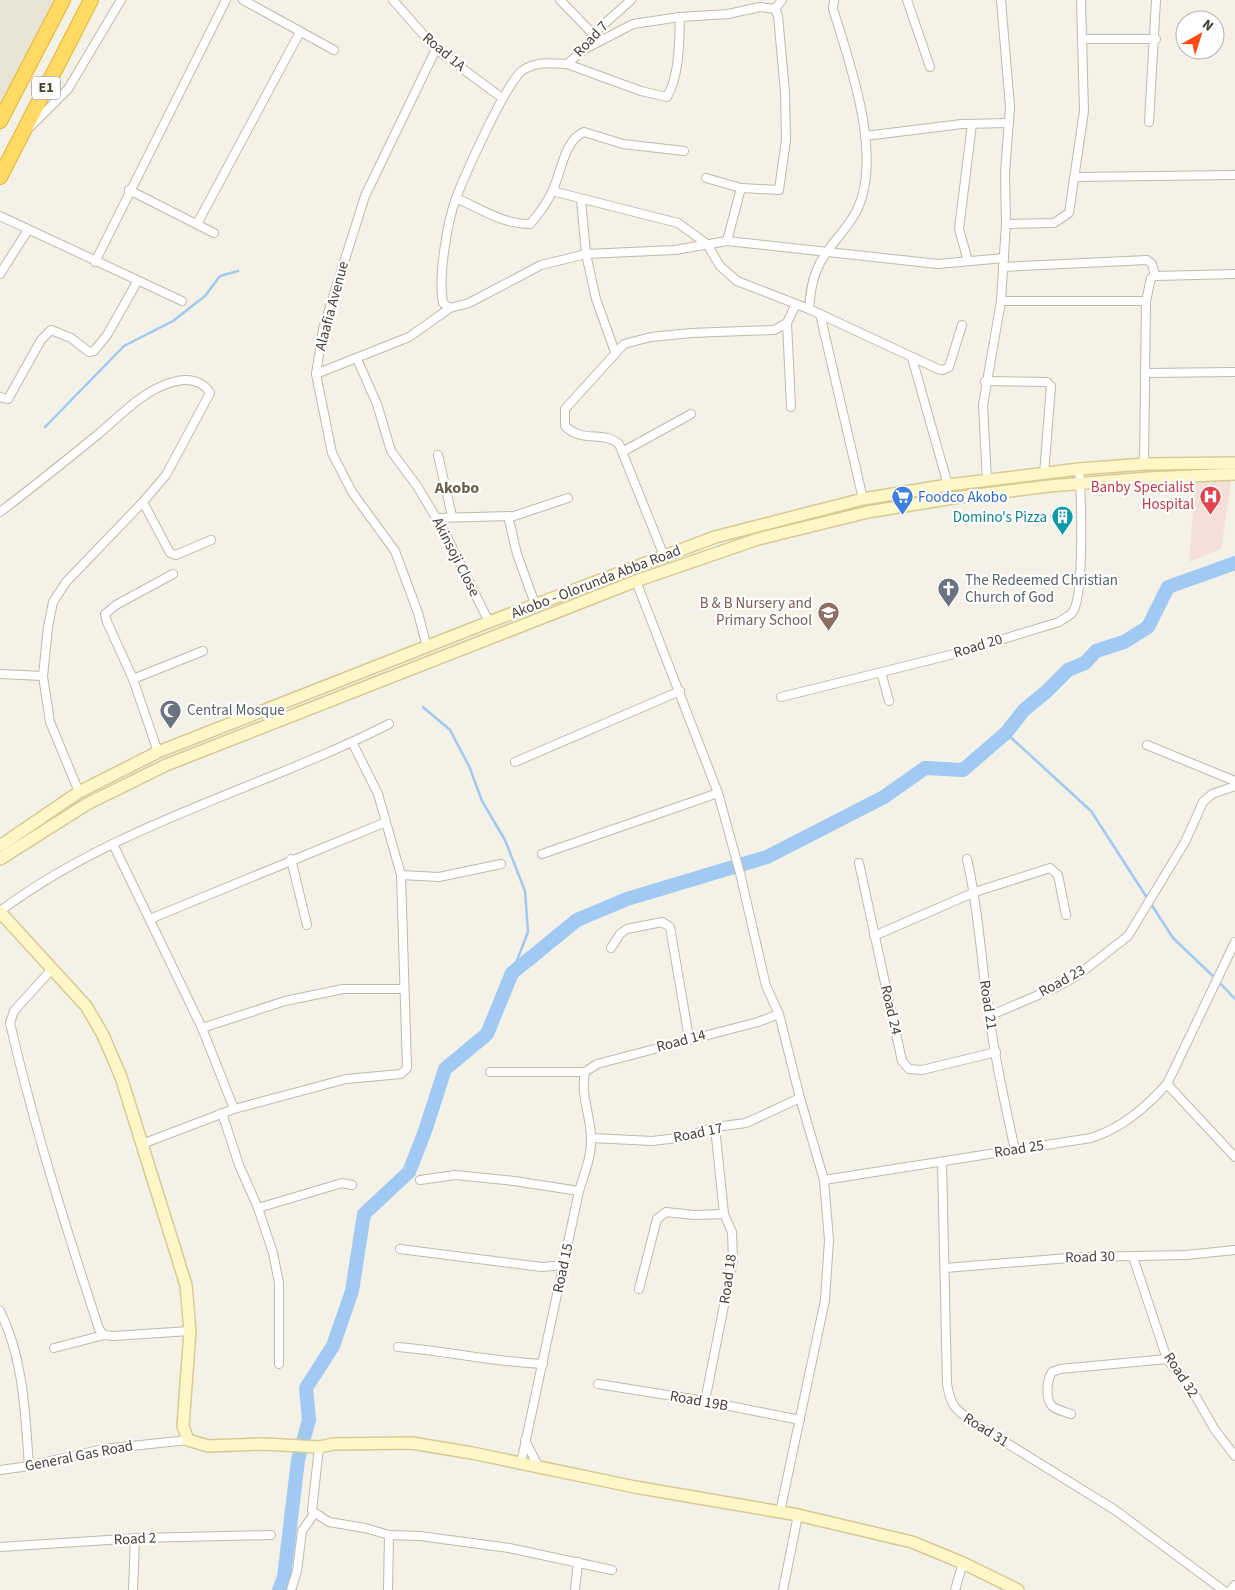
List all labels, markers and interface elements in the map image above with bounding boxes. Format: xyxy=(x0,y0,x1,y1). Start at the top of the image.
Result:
north arrow xyxy=(1175,10,1225,60)
text: N xyxy=(1198,15,1217,36)
street label: Road 7 xyxy=(569,16,613,62)
street label: Road 1A xyxy=(418,28,471,77)
road number: E1 xyxy=(32,76,60,100)
street label: Alaafia Avenue xyxy=(310,259,354,353)
district label: Akobo xyxy=(434,477,479,499)
place label: Banby Specialist Hospital xyxy=(1091,477,1194,515)
hospital icon: Banby Specialist Hospital xyxy=(1198,484,1222,515)
supermarket icon: Foodco Akobo xyxy=(890,485,914,516)
place label: Foodco Akobo xyxy=(918,487,1007,508)
building icon: Domino's Pizza xyxy=(1051,505,1075,536)
place label: Domino's Pizza xyxy=(953,507,1047,528)
street label: Akinsoji Close xyxy=(427,514,485,600)
street label: Akobo - Olorunda Abba Road xyxy=(508,540,684,624)
place label: The Redeemed Christian Church of God xyxy=(965,570,1118,608)
church icon: The Redeemed Christian Church of God xyxy=(937,577,961,608)
place label: B & B Nursery and Primary School xyxy=(700,593,812,631)
school or university icon: B & B Nursery and Primary School xyxy=(816,600,840,631)
street label: Road 20 xyxy=(951,629,1005,663)
mosque icon: Central Mosque xyxy=(159,698,183,729)
place label: Central Mosque xyxy=(187,700,285,721)
street label: Road 23 xyxy=(1035,960,1089,1002)
street label: Road 21 xyxy=(974,979,1002,1031)
street label: Road 24 xyxy=(875,983,907,1037)
street label: Road 14 xyxy=(654,1024,708,1058)
street label: Road 17 xyxy=(671,1118,725,1148)
street label: Road 25 xyxy=(993,1135,1045,1163)
street label: Road 15 xyxy=(548,1241,578,1295)
street label: Road 30 xyxy=(1065,1246,1115,1268)
street label: Road 18 xyxy=(714,1253,742,1305)
street label: Road 32 xyxy=(1159,1348,1203,1402)
street label: Road 19B xyxy=(668,1386,730,1416)
street label: Road 31 xyxy=(959,1408,1013,1452)
street label: General Gas Road xyxy=(23,1435,135,1477)
street label: Road 2 xyxy=(113,1527,157,1551)

